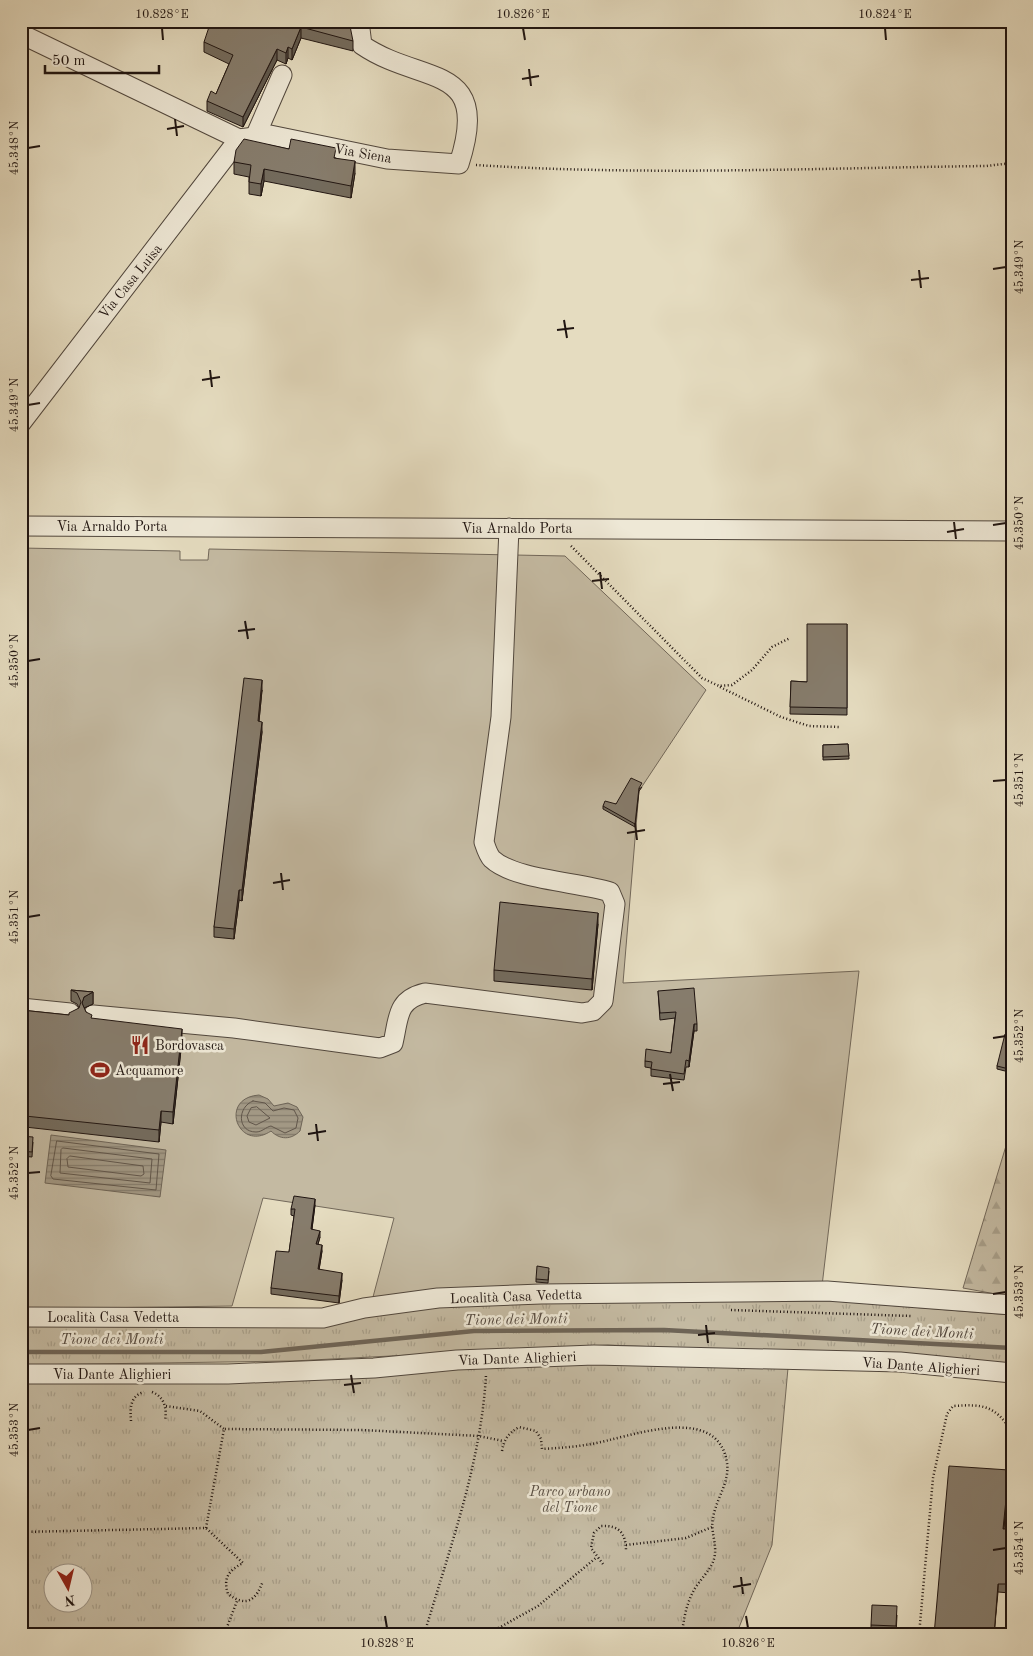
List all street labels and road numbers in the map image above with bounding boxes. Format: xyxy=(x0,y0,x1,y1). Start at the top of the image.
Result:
street label: Via Siena xyxy=(333,142,393,166)
street label: Via Casa Luisa xyxy=(96,242,165,322)
street label: Via Arnaldo Porta xyxy=(57,520,168,534)
street label: Via Arnaldo Porta xyxy=(462,522,573,536)
street label: Località Casa Vedetta xyxy=(450,1288,582,1306)
street label: Località Casa Vedetta xyxy=(47,1311,179,1325)
street label: Via Dante Alighieri xyxy=(458,1350,577,1368)
street label: Via Dante Alighieri xyxy=(861,1356,981,1378)
street label: Via Dante Alighieri xyxy=(53,1368,172,1382)

